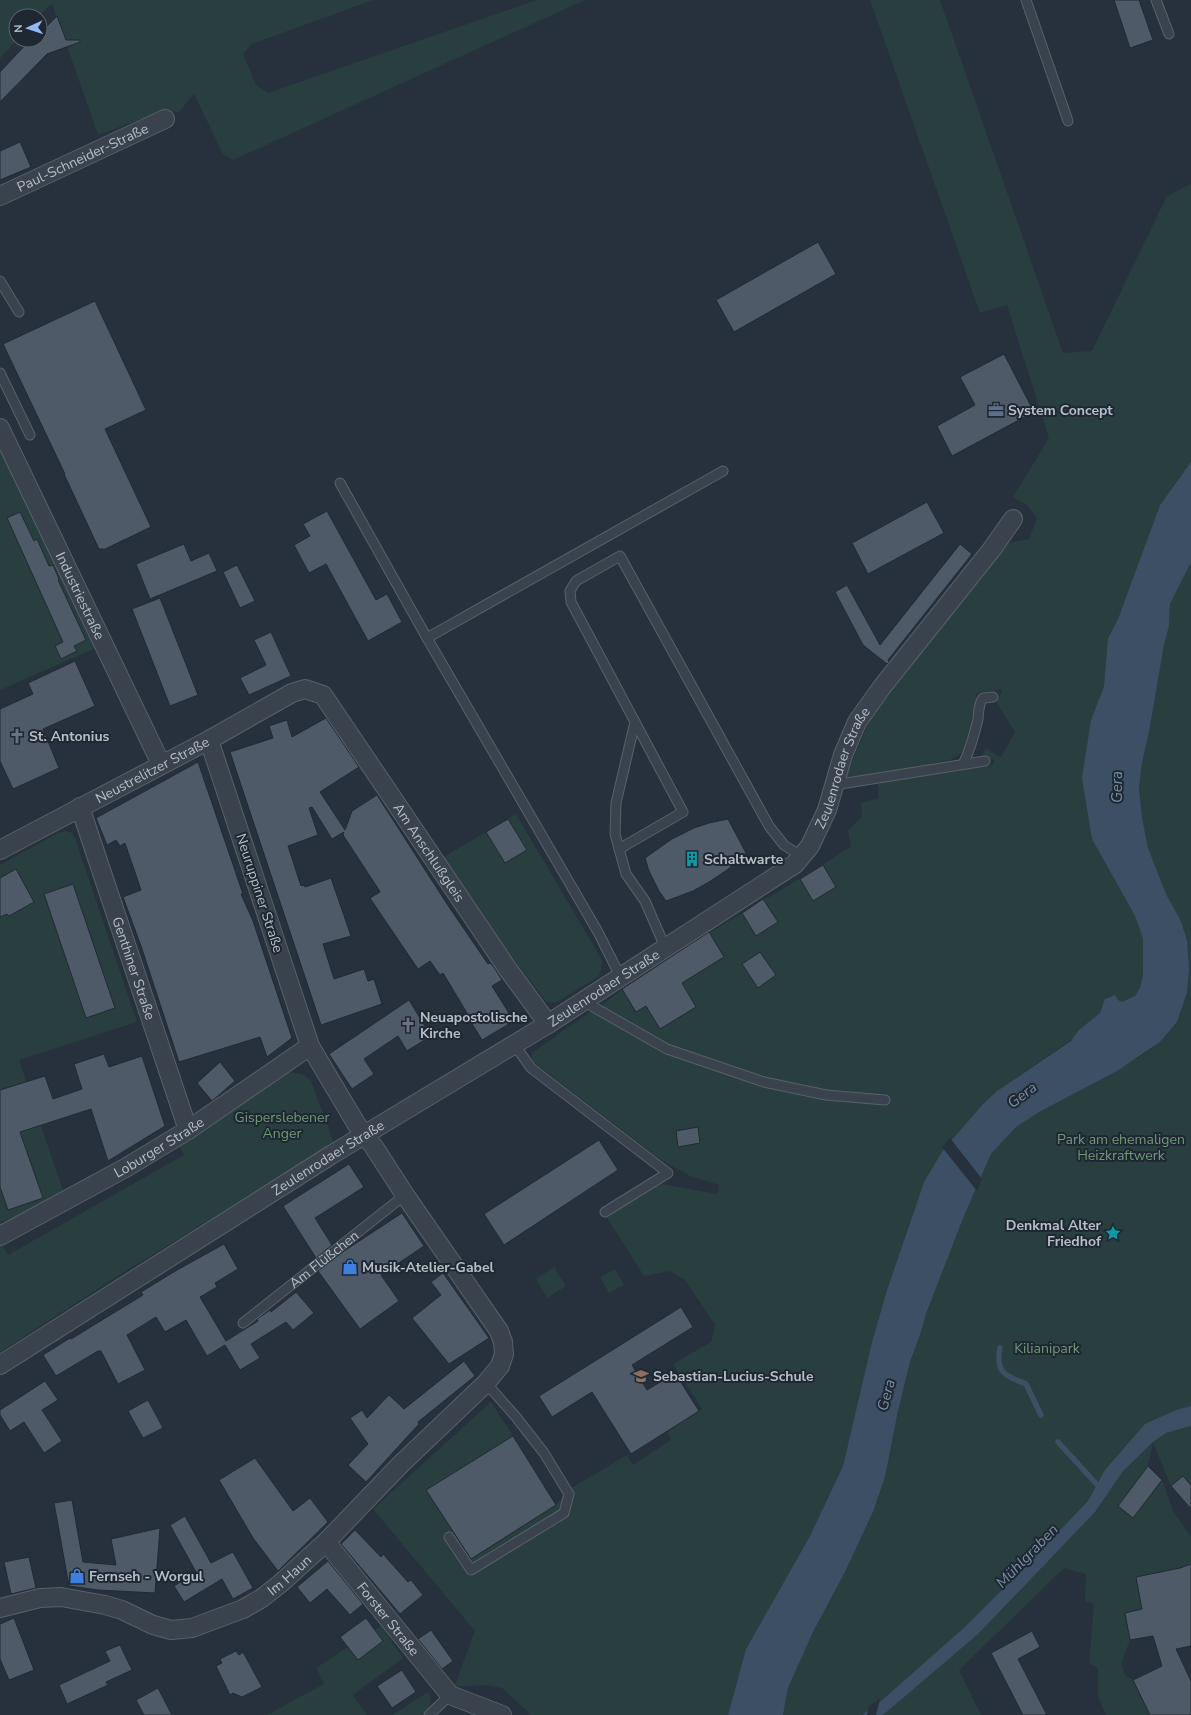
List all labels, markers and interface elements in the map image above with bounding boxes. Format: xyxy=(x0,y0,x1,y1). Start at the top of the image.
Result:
north arrow xyxy=(8,8,48,48)
text: N xyxy=(11,24,26,33)
street label: Paul-Schneider-Straße xyxy=(14,119,152,197)
office icon: System Concept xyxy=(987,401,1005,419)
place label: System Concept xyxy=(1008,401,1113,420)
street label: Industriestraße xyxy=(51,549,109,643)
street label: Zeulenrodaer Straße xyxy=(810,703,875,832)
church icon: St. Antonius xyxy=(8,727,26,745)
place label: St. Antonius xyxy=(29,727,109,746)
street label: Neustrelitzer Straße xyxy=(92,733,213,808)
water label: Gera xyxy=(1107,771,1127,803)
street label: Am Anschlußgleis xyxy=(389,800,469,906)
street label: Neuruppiner Straße xyxy=(231,831,288,955)
building icon: Schaltwarte xyxy=(683,850,701,868)
place label: Schaltwarte xyxy=(704,850,784,869)
street label: Genthiner Straße xyxy=(107,914,160,1022)
street label: Zeulenrodaer Straße xyxy=(545,945,663,1031)
place label: Neuapostolische Kirche xyxy=(420,1008,528,1043)
church icon: Neuapostolische Kirche xyxy=(399,1016,417,1034)
water label: Gera xyxy=(1003,1077,1041,1113)
park label: Gisperslebener Anger xyxy=(235,1108,329,1143)
street label: Loburger Straße xyxy=(111,1113,208,1182)
street label: Zeulenrodaer Straße xyxy=(268,1116,388,1200)
park label: Park am ehemaligen Heizkraftwerk xyxy=(1057,1130,1185,1165)
place label: Denkmal Alter Friedhof xyxy=(1006,1216,1102,1251)
place icon: Denkmal Alter Friedhof xyxy=(1104,1224,1122,1242)
street label: Am Flüßchen xyxy=(285,1226,363,1293)
shop icon: Musik-Atelier-Gabel xyxy=(341,1258,359,1276)
place label: Musik-Atelier-Gabel xyxy=(362,1258,495,1277)
park label: Kilianipark xyxy=(1014,1339,1081,1358)
school or university icon: Sebastian-Lucius-Schule xyxy=(632,1367,650,1385)
place label: Sebastian-Lucius-Schule xyxy=(653,1367,814,1386)
water label: Gera xyxy=(872,1377,900,1413)
water label: Mühlgraben xyxy=(992,1520,1062,1592)
street label: Im Haun xyxy=(264,1551,316,1600)
shop icon: Fernseh - Worgul xyxy=(68,1567,86,1585)
place label: Fernseh - Worgul xyxy=(89,1567,204,1586)
street label: Forster Straße xyxy=(352,1578,424,1660)

